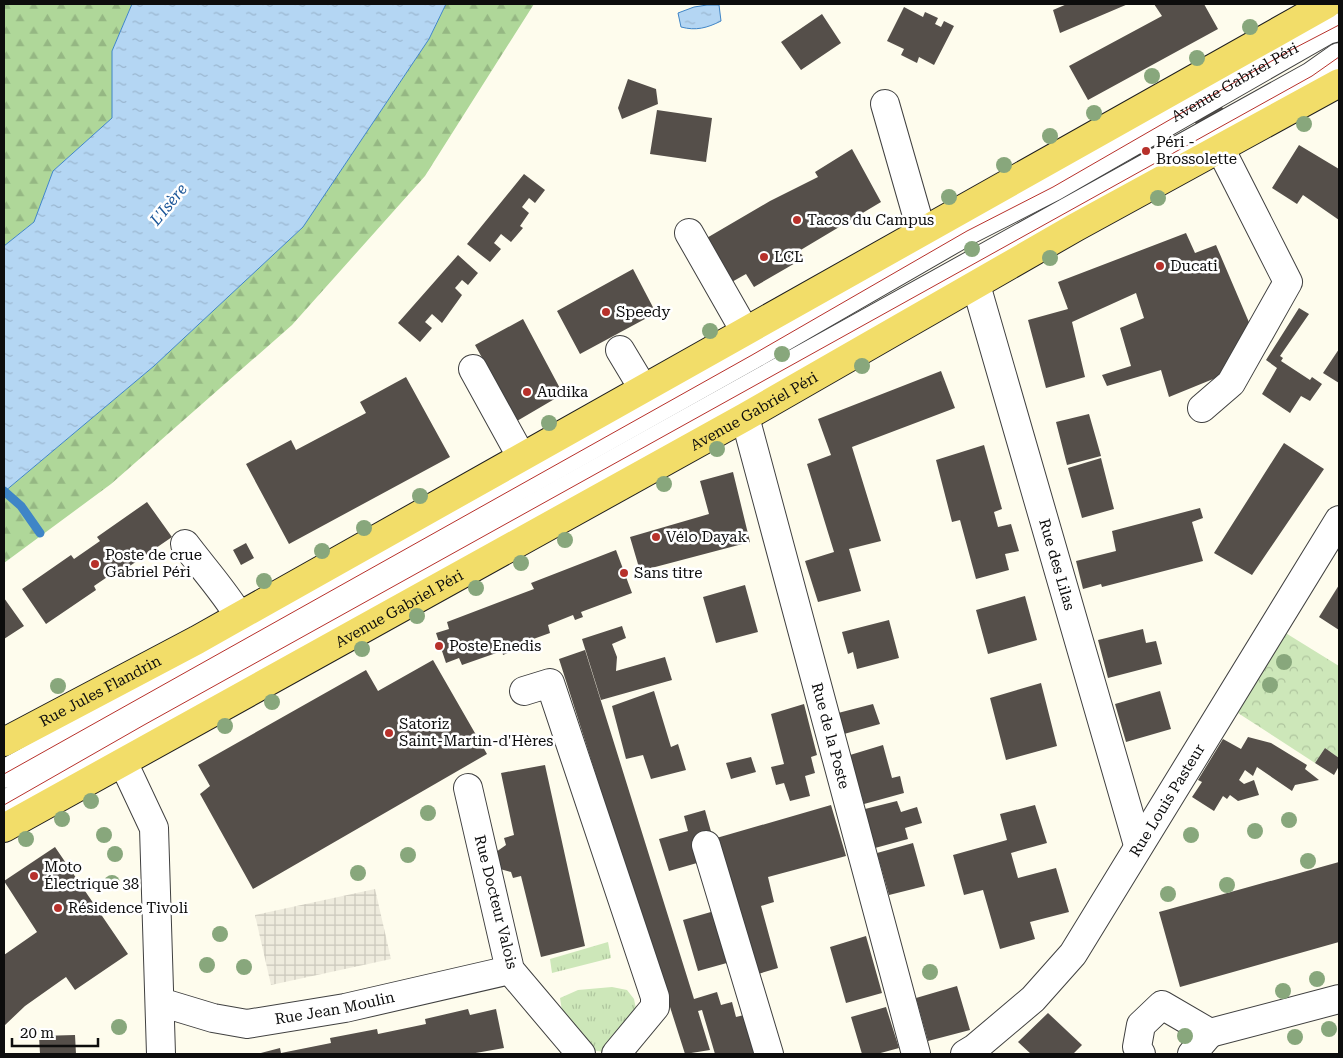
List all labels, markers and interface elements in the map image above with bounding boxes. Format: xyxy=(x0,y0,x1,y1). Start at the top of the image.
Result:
street label: Avenue Gabriel Péri xyxy=(1168,39,1301,126)
place label: Péri - Brossolette xyxy=(1156,133,1237,168)
marker: Péri - Brossolette xyxy=(1140,145,1152,157)
water label: L'Isère xyxy=(145,180,191,230)
place label: Tacos du Campus xyxy=(807,211,934,229)
marker: Tacos du Campus xyxy=(791,214,803,226)
place label: LCL xyxy=(774,248,803,266)
marker: LCL xyxy=(758,251,770,263)
place label: Ducati xyxy=(1170,257,1218,275)
marker: Ducati xyxy=(1154,260,1166,272)
place label: Speedy xyxy=(616,303,670,321)
marker: Speedy xyxy=(600,306,612,318)
street label: Avenue Gabriel Péri xyxy=(687,368,821,454)
place label: Audika xyxy=(537,383,588,401)
marker: Audika xyxy=(521,386,533,398)
street label: Rue des Lilas xyxy=(1035,517,1079,612)
place label: Vélo Dayak xyxy=(666,528,747,546)
marker: Vélo Dayak xyxy=(650,531,662,543)
place label: Poste de crue Gabriel Péri xyxy=(105,546,202,581)
marker: Poste de crue Gabriel Péri xyxy=(89,558,101,570)
place label: Sans titre xyxy=(634,564,702,582)
street label: Avenue Gabriel Péri xyxy=(332,566,467,651)
marker: Sans titre xyxy=(618,567,630,579)
place label: Poste Enedis xyxy=(449,637,541,655)
marker: Poste Enedis xyxy=(433,640,445,652)
street label: Rue Jules Flandrin xyxy=(37,651,164,731)
street label: Rue de la Poste xyxy=(808,681,853,791)
place label: Satoriz Saint-Martin-d'Hères xyxy=(399,715,553,750)
marker: Satoriz Saint-Martin-d'Hères xyxy=(383,727,395,739)
street label: Rue Louis Pasteur xyxy=(1126,741,1209,860)
street label: Rue Docteur Valois xyxy=(471,833,521,971)
place label: Moto Électrique 38 xyxy=(44,858,139,893)
marker: Moto Électrique 38 xyxy=(28,870,40,882)
place label: Résidence Tivoli xyxy=(68,899,188,917)
marker: Résidence Tivoli xyxy=(52,902,64,914)
street label: Rue Jean Moulin xyxy=(274,988,397,1028)
scale bar xyxy=(12,1016,99,1048)
text: 20 m xyxy=(20,1024,55,1042)

